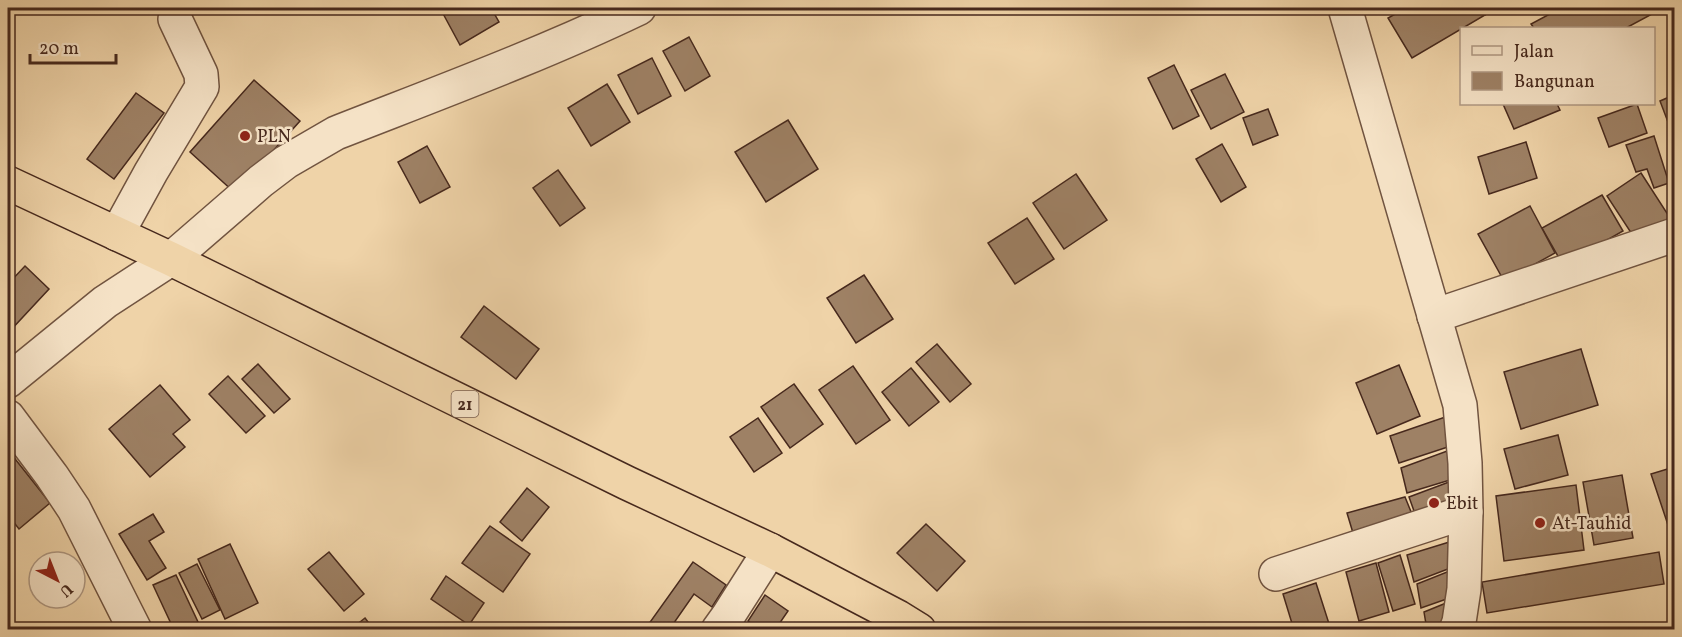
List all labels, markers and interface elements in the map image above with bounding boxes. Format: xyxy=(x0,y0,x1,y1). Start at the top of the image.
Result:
scale bar xyxy=(30,27,116,65)
legend xyxy=(1460,27,1655,105)
text: 20 m xyxy=(39,37,79,62)
text: Jalan xyxy=(1514,40,1554,65)
text: Bangunan xyxy=(1514,70,1595,95)
place label: PLN xyxy=(257,125,291,150)
marker: PLN xyxy=(238,129,252,143)
road number: 21 xyxy=(452,391,478,417)
place label: Ebit xyxy=(1446,492,1478,517)
marker: Ebit xyxy=(1427,496,1441,510)
place label: At-Tauhid xyxy=(1552,512,1631,537)
marker: At-Tauhid xyxy=(1533,516,1547,530)
north arrow xyxy=(27,550,87,610)
text: U xyxy=(54,578,77,602)

